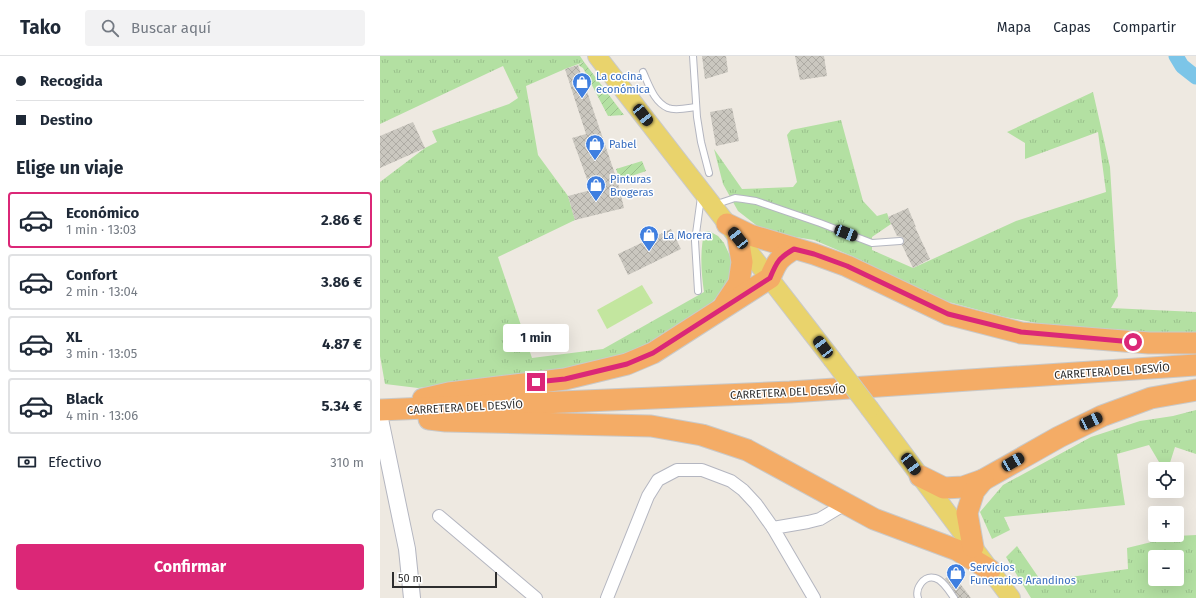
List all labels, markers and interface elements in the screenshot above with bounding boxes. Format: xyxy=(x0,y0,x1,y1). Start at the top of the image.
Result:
search box xyxy=(85,10,365,46)
text: Tako xyxy=(20,16,61,39)
icon: search xyxy=(99,17,121,39)
text: Buscar aquí xyxy=(131,19,211,37)
text: Mapa xyxy=(997,19,1031,36)
text: Capas xyxy=(1053,19,1091,36)
text: Compartir xyxy=(1113,19,1176,36)
place label: La cocina económica xyxy=(596,70,650,96)
shop icon: La cocina económica xyxy=(571,71,593,99)
text: Recogida xyxy=(40,72,103,90)
car xyxy=(631,102,655,128)
text: Destino xyxy=(40,111,93,129)
shop icon: Pabel xyxy=(584,133,606,161)
place label: Pabel xyxy=(609,138,637,151)
text: Elige un viaje xyxy=(16,157,123,179)
place label: Pinturas Brogeras xyxy=(610,173,653,199)
shop icon: Pinturas Brogeras xyxy=(585,174,607,202)
icon: car xyxy=(18,202,54,238)
text: Económico xyxy=(66,204,139,222)
text: 2.86 € xyxy=(321,211,362,229)
text: 1 min · 13:03 xyxy=(66,222,136,237)
car xyxy=(833,223,859,243)
shop icon: La Morera xyxy=(638,224,660,252)
car xyxy=(726,225,750,251)
place label: La Morera xyxy=(663,229,712,242)
icon: car xyxy=(18,264,54,300)
text: Confort xyxy=(66,266,118,284)
text: 3.86 € xyxy=(321,273,362,291)
text: 2 min · 13:04 xyxy=(66,284,138,299)
callout: 1 min xyxy=(503,324,569,352)
icon: car xyxy=(18,326,54,362)
text: XL xyxy=(66,328,82,346)
text: 1 min xyxy=(520,330,552,345)
route start xyxy=(1124,333,1142,351)
car xyxy=(811,334,835,360)
text: 4.87 € xyxy=(322,335,362,353)
text: 3 min · 13:05 xyxy=(66,346,137,361)
street label: CARRETERA DEL DESVÍO xyxy=(1054,360,1170,382)
route end xyxy=(527,373,545,391)
street label: CARRETERA DEL DESVÍO xyxy=(730,382,846,402)
icon: car xyxy=(18,388,54,424)
text: Black xyxy=(66,390,103,408)
text: 5.34 € xyxy=(321,397,362,415)
street label: CARRETERA DEL DESVÍO xyxy=(407,397,523,417)
text: 4 min · 13:06 xyxy=(66,408,138,423)
car xyxy=(1078,410,1104,432)
icon: cash xyxy=(16,451,38,473)
car xyxy=(899,451,923,477)
car xyxy=(1000,451,1026,473)
text: Efectivo xyxy=(48,453,102,471)
text: 310 m xyxy=(330,455,364,470)
map controls xyxy=(1148,462,1184,586)
button: locate xyxy=(1148,462,1184,498)
button: + xyxy=(1148,506,1184,542)
button: Confirmar xyxy=(16,544,364,590)
button: − xyxy=(1148,550,1184,586)
place label: Servicios Funerarios Arandinos xyxy=(970,561,1076,587)
shop icon: Servicios Funerarios Arandinos xyxy=(945,562,967,590)
scale bar xyxy=(392,570,497,589)
text: 50 m xyxy=(398,572,422,585)

